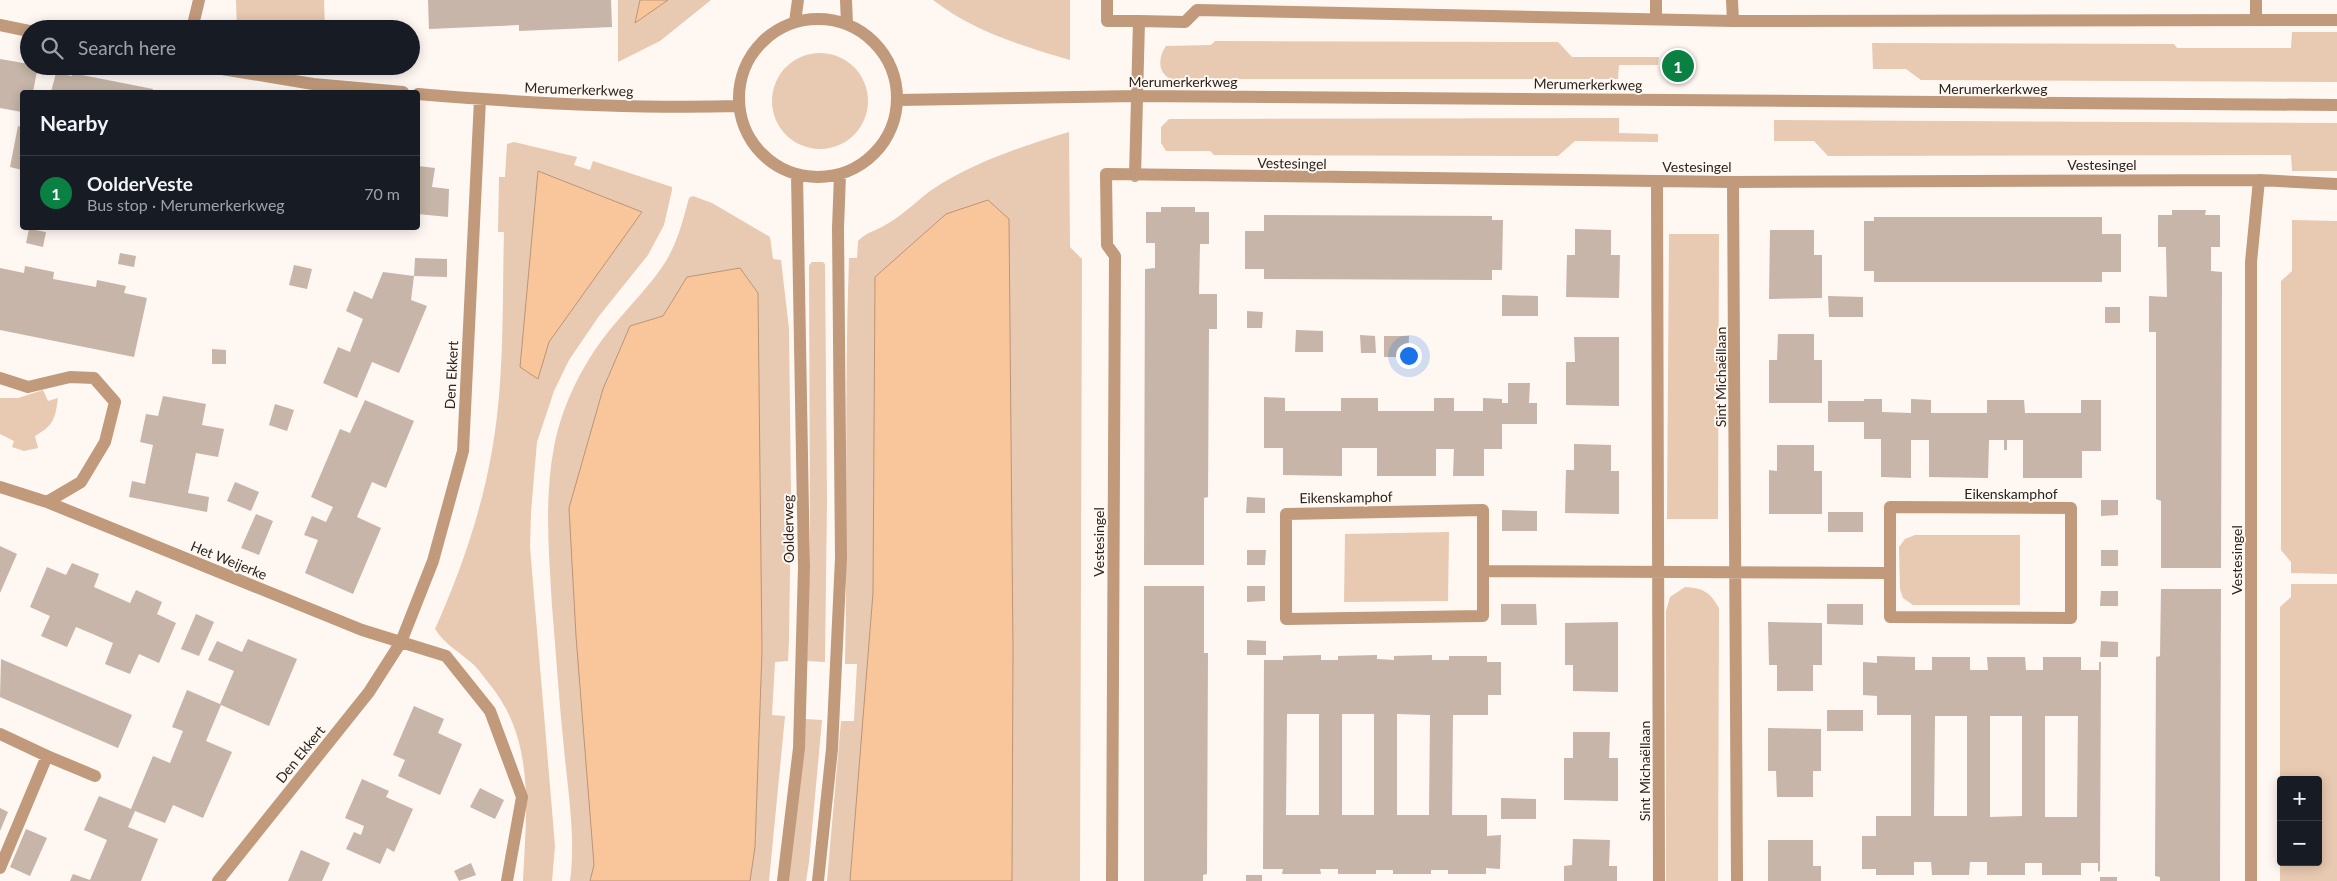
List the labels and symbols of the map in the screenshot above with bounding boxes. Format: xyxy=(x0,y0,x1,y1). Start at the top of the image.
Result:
pin: 1 xyxy=(1662,47,1694,85)
street label: Merumerkerkweg xyxy=(1129,73,1237,90)
street label: Merumerkerkweg xyxy=(1533,75,1643,93)
street label: Merumerkerkweg xyxy=(524,79,634,99)
street label: Merumerkerkweg xyxy=(1939,80,2047,97)
street label: Vestesingel xyxy=(1257,154,1327,172)
street label: Vestesingel xyxy=(2067,156,2137,173)
street label: Vestesingel xyxy=(1662,158,1732,175)
street label: Sint Michaëllaan xyxy=(1712,327,1729,427)
street label: Den Ekkert xyxy=(441,340,461,410)
your location xyxy=(1396,343,1422,369)
street label: Eikenskamphof xyxy=(1964,485,2058,502)
street label: Eikenskamphof xyxy=(1299,488,1393,506)
street label: Oolderweg xyxy=(779,495,797,563)
street label: Vestesingel xyxy=(1090,507,1107,577)
street label: Vestesingel xyxy=(2228,525,2245,595)
street label: Het Weijerke xyxy=(188,537,270,583)
street label: Sint Michaëllaan xyxy=(1636,721,1653,821)
street label: Den Ekkert xyxy=(272,722,328,786)

